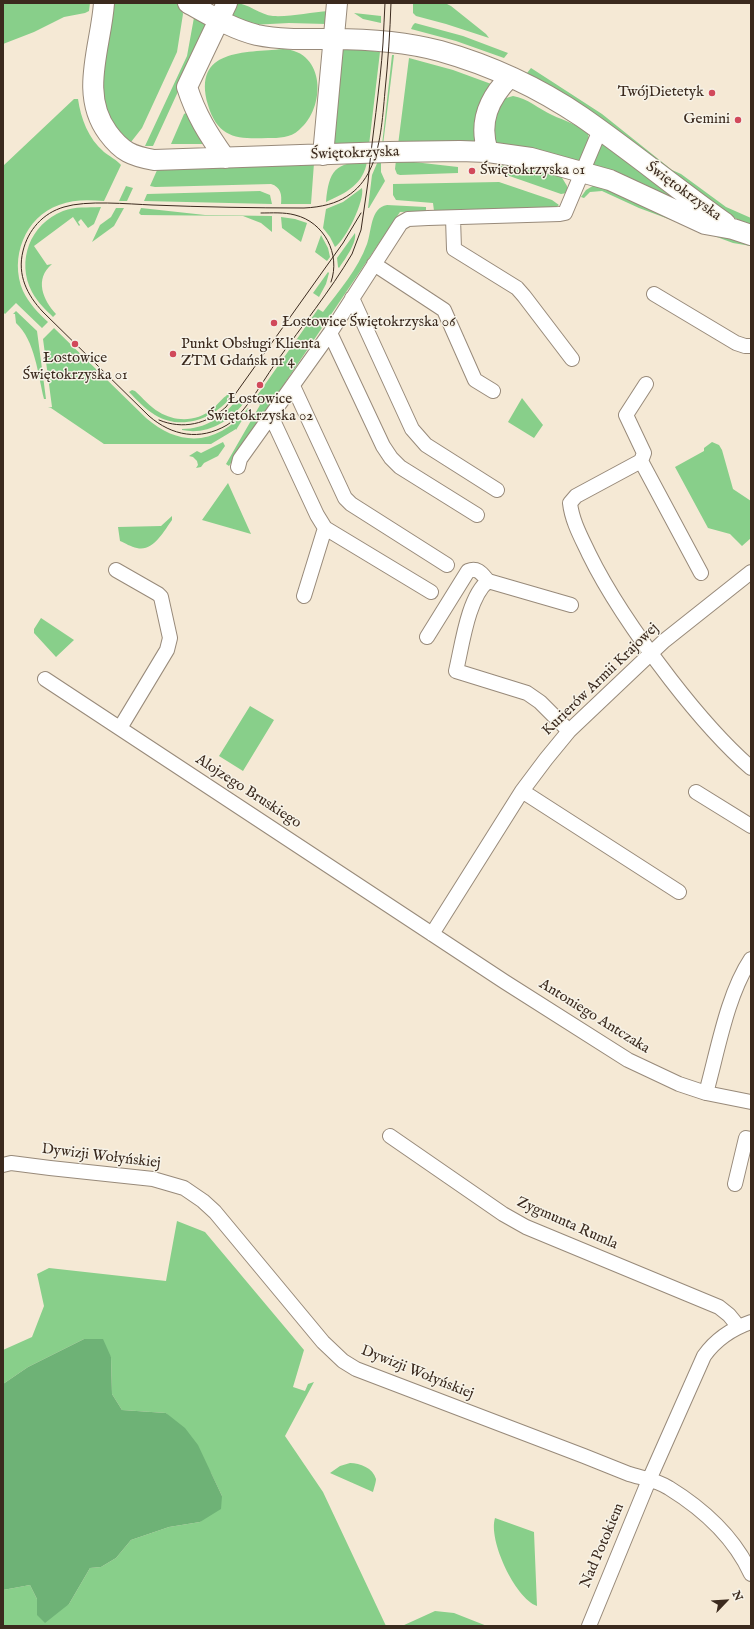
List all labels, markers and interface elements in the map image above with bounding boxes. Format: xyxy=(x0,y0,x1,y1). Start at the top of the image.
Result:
place label: TwójDietetyk xyxy=(618,84,704,102)
marker: TwójDietetyk xyxy=(707,88,717,98)
place label: Gemini xyxy=(684,111,730,129)
marker: Gemini xyxy=(733,115,743,125)
street label: Świętokrzyska xyxy=(310,143,400,165)
street label: Świętokrzyska xyxy=(642,159,724,225)
place label: Świętokrzyska 01 xyxy=(480,162,585,180)
marker: Świętokrzyska 01 xyxy=(467,166,477,176)
place label: Łostowice Świętokrzyska 06 xyxy=(282,314,456,332)
marker: Łostowice Świętokrzyska 06 xyxy=(269,318,279,328)
place label: Punkt Obsługi Klienta ZTM Gdańsk nr 4 xyxy=(181,336,320,371)
marker: Łostowice Świętokrzyska 01 xyxy=(70,339,80,349)
marker: Punkt Obsługi Klienta ZTM Gdańsk nr 4 xyxy=(168,349,178,359)
place label: Łostowice Świętokrzyska 01 xyxy=(22,350,128,385)
marker: Łostowice Świętokrzyska 02 xyxy=(255,380,265,390)
place label: Łostowice Świętokrzyska 02 xyxy=(207,391,313,426)
street label: Kurierów Armii Krajowej xyxy=(539,620,663,740)
street label: Alojzego Bruskiego xyxy=(192,751,304,833)
street label: Antoniego Antczaka xyxy=(535,976,653,1058)
street label: Dywizji Wołyńskiej xyxy=(40,1141,162,1173)
street label: Zygmunta Rumla xyxy=(514,1194,620,1254)
street label: Dywizji Wołyńskiej xyxy=(358,1342,476,1404)
street label: Nad Potokiem xyxy=(577,1501,629,1591)
north arrow xyxy=(706,1581,746,1621)
text: N xyxy=(729,1589,745,1603)

